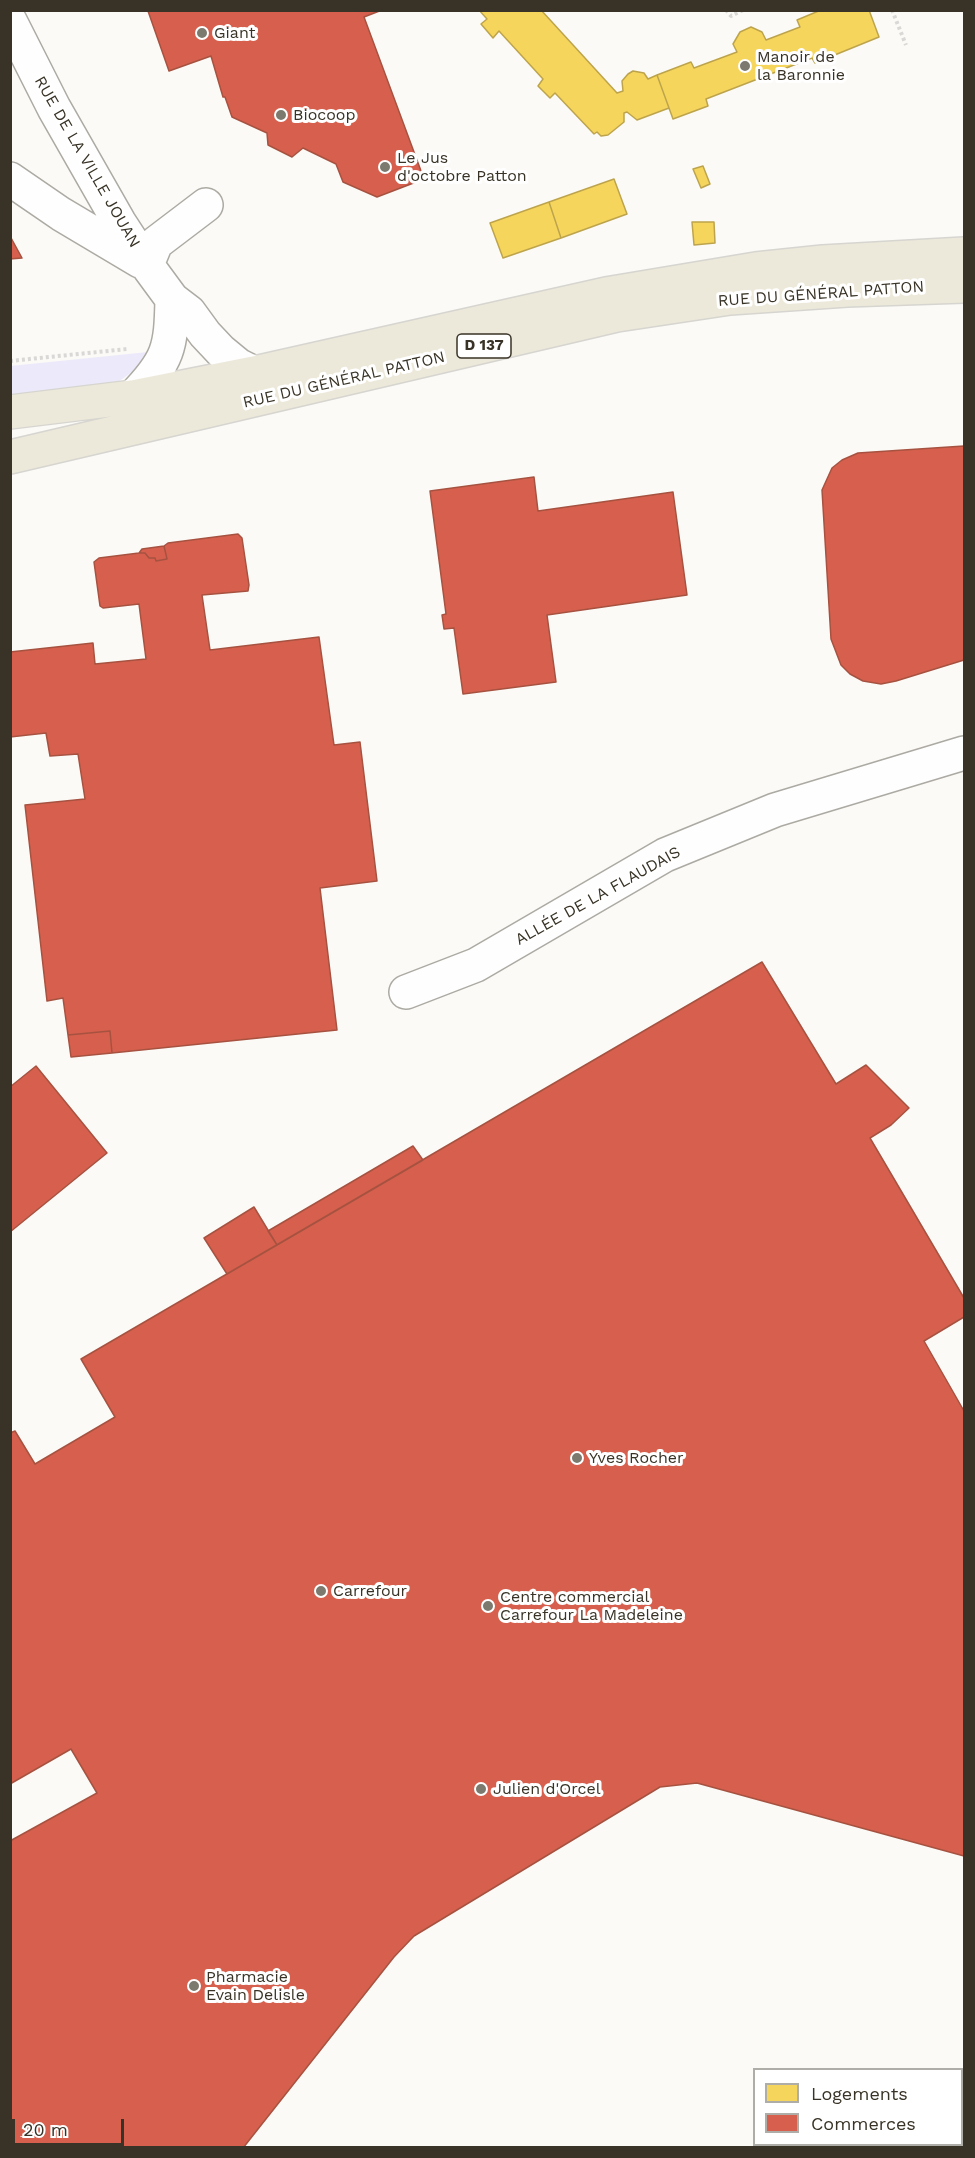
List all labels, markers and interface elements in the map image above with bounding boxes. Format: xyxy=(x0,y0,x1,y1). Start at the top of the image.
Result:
place label: Giant xyxy=(214,23,255,43)
marker: Giant xyxy=(195,26,209,40)
place label: Manoir de la Baronnie xyxy=(757,47,845,85)
marker: Manoir de la Baronnie xyxy=(738,59,752,73)
street label: RUE DE LA VILLE JOUAN xyxy=(30,73,144,251)
place label: Biocoop xyxy=(293,105,355,125)
marker: Biocoop xyxy=(274,108,288,122)
place label: Le Jus d'octobre Patton xyxy=(397,148,527,186)
marker: Le Jus d'octobre Patton xyxy=(378,160,392,174)
street label: RUE DU GÉNÉRAL PATTON xyxy=(717,277,925,311)
road number: D 137 xyxy=(457,334,511,358)
street label: RUE DU GÉNÉRAL PATTON xyxy=(241,347,447,413)
street label: ALLÉE DE LA FLAUDAIS xyxy=(512,843,684,949)
place label: Yves Rocher xyxy=(589,1448,684,1468)
marker: Yves Rocher xyxy=(570,1451,584,1465)
place label: Carrefour xyxy=(333,1581,407,1601)
marker: Carrefour xyxy=(314,1584,328,1598)
place label: Centre commercial Carrefour La Madeleine xyxy=(500,1587,683,1625)
marker: Centre commercial Carrefour La Madeleine xyxy=(481,1599,495,1613)
place label: Julien d'Orcel xyxy=(493,1779,601,1799)
marker: Julien d'Orcel xyxy=(474,1782,488,1796)
place label: Pharmacie Evain Delisle xyxy=(206,1967,305,2005)
marker: Pharmacie Evain Delisle xyxy=(187,1979,201,1993)
legend xyxy=(753,2068,963,2146)
text: Logements xyxy=(811,2083,908,2104)
scale bar xyxy=(15,2107,128,2145)
text: Commerces xyxy=(811,2113,916,2134)
text: 20 m xyxy=(23,2119,68,2140)

